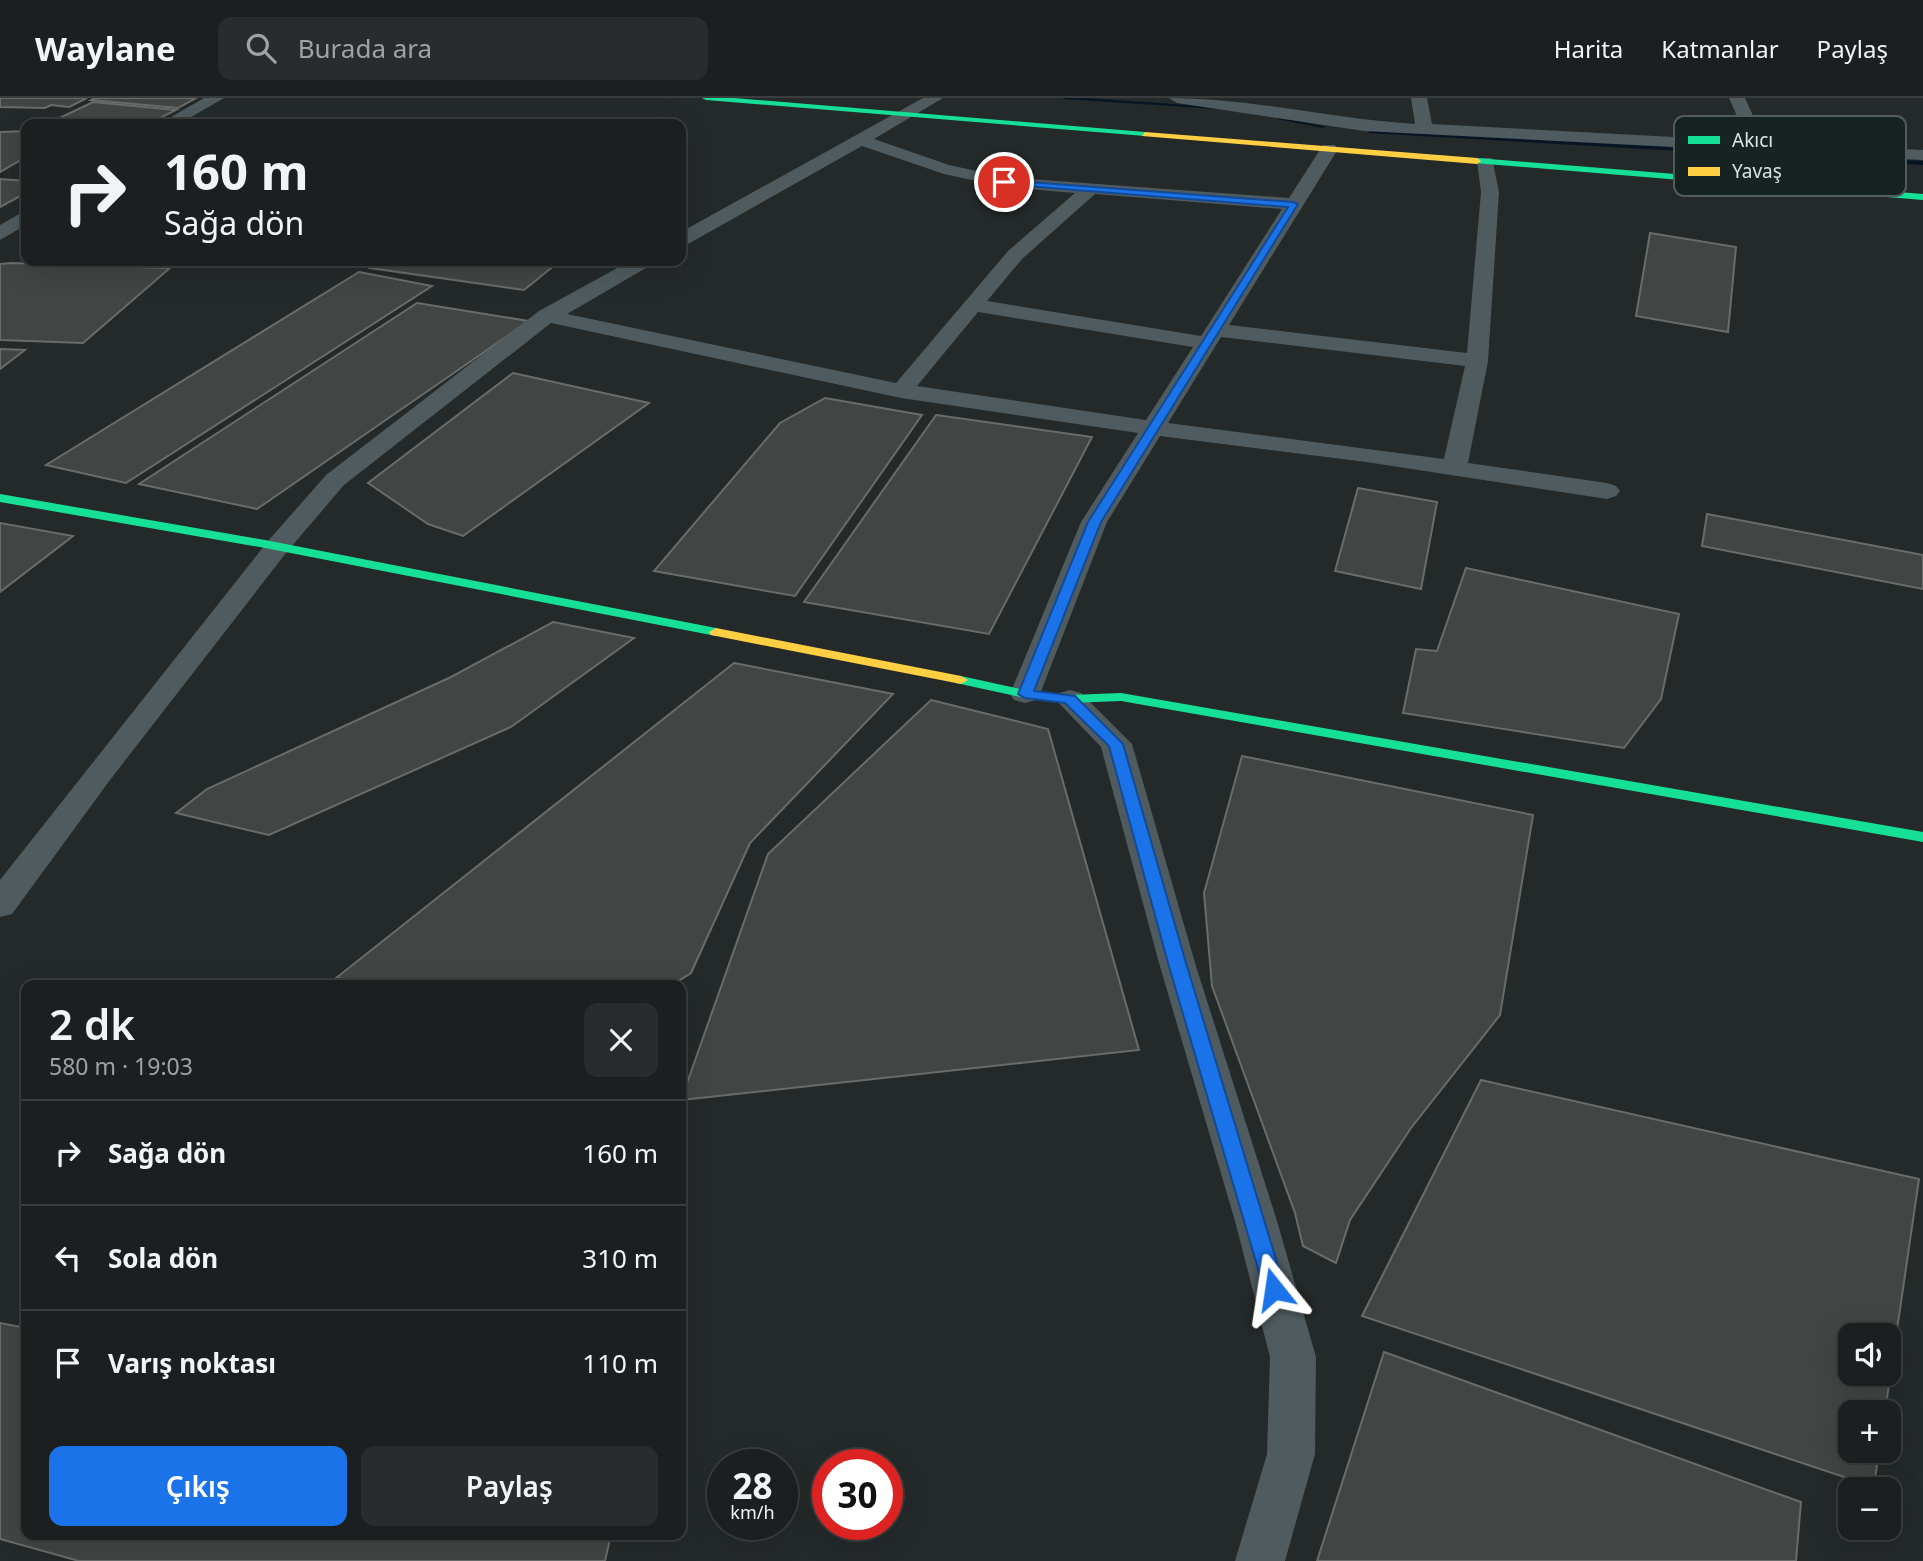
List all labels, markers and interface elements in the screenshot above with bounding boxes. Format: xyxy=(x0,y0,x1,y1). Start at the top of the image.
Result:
search box xyxy=(218,17,708,80)
text: Waylane xyxy=(35,26,176,71)
icon: search xyxy=(242,29,280,67)
text: Burada ara xyxy=(298,30,432,66)
text: Harita xyxy=(1554,32,1623,65)
text: Katmanlar xyxy=(1661,32,1779,65)
text: Paylaş xyxy=(1817,32,1888,65)
legend xyxy=(1674,116,1906,196)
text: Akıcı xyxy=(1732,127,1773,153)
text: 160 m xyxy=(164,138,309,204)
icon: right xyxy=(49,147,140,238)
pin xyxy=(974,152,1034,212)
text: Yavaş xyxy=(1732,158,1782,184)
icon: arrive xyxy=(985,163,1023,201)
text: Sağa dön xyxy=(164,201,304,244)
text: 2 dk xyxy=(49,995,135,1052)
button: close xyxy=(584,1003,658,1077)
text: 580 m · 19:03 xyxy=(49,1050,193,1082)
icon: right xyxy=(49,1134,87,1172)
text: Sağa dön xyxy=(108,1135,226,1171)
text: 160 m xyxy=(582,1135,658,1171)
icon: left xyxy=(49,1239,87,1277)
text: Sola dön xyxy=(108,1240,218,1276)
text: 310 m xyxy=(582,1240,658,1276)
position arrow xyxy=(1237,1252,1311,1326)
map controls xyxy=(1838,1323,1901,1540)
button: sound xyxy=(1838,1323,1901,1386)
icon: arrive xyxy=(49,1344,87,1382)
text: Varış noktası xyxy=(108,1345,276,1381)
text: 110 m xyxy=(582,1345,658,1381)
button: + xyxy=(1838,1400,1901,1463)
button: Çıkış xyxy=(49,1446,347,1526)
button: Paylaş xyxy=(361,1446,658,1526)
speed limit sign: 30 xyxy=(812,1449,903,1540)
text: 28 xyxy=(732,1462,773,1509)
button: − xyxy=(1838,1477,1901,1540)
text: km/h xyxy=(730,1500,775,1524)

